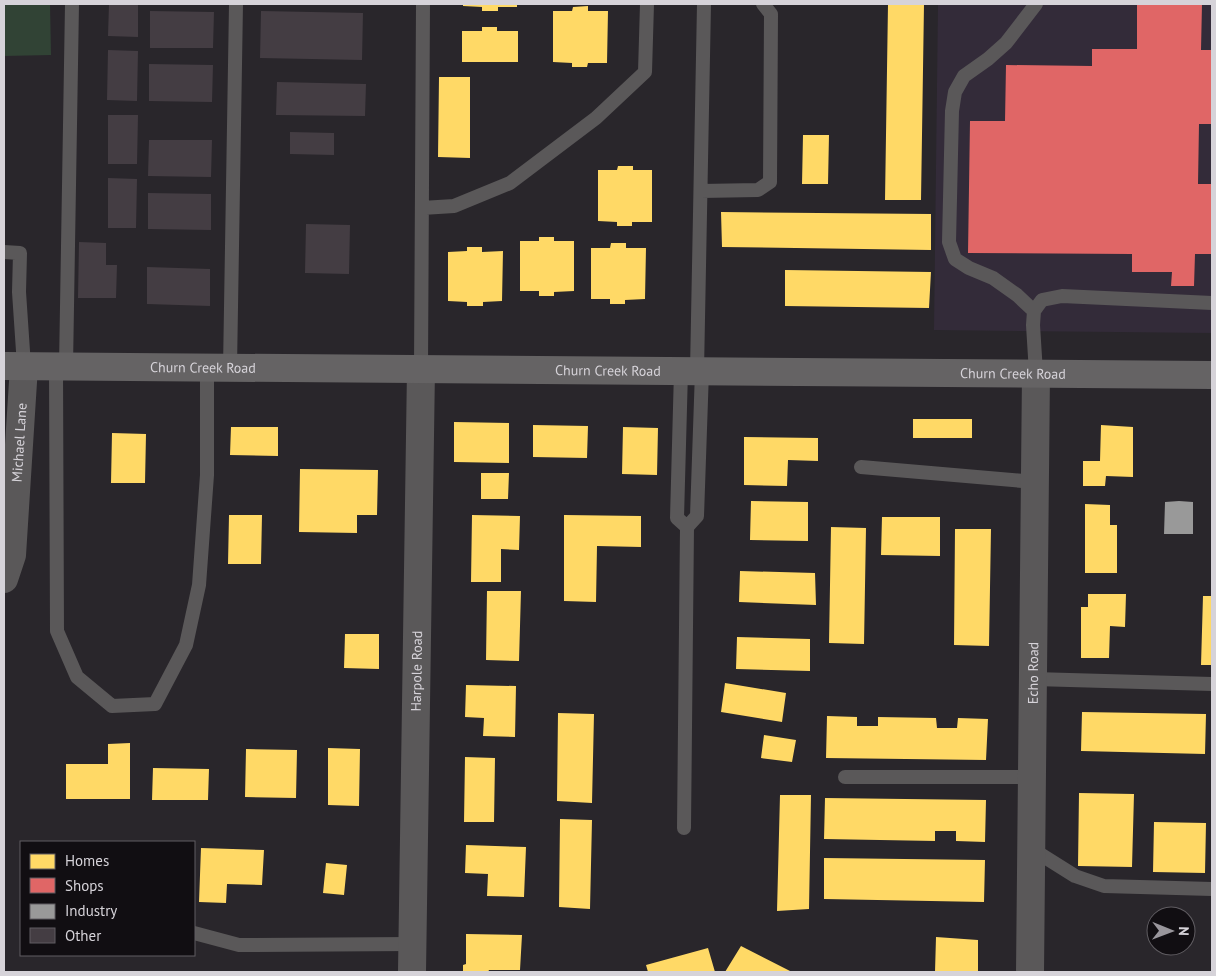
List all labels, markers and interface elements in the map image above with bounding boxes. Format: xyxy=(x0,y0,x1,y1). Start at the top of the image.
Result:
street label: Churn Creek Road xyxy=(150,358,256,377)
street label: Churn Creek Road xyxy=(555,361,661,380)
street label: Churn Creek Road xyxy=(960,364,1066,383)
street label: Michael Lane xyxy=(8,402,31,483)
street label: Harpole Road xyxy=(407,630,426,712)
street label: Echo Road xyxy=(1024,642,1042,704)
legend xyxy=(20,841,195,956)
text: Homes xyxy=(65,851,109,870)
text: Shops xyxy=(65,876,104,895)
text: Industry xyxy=(65,901,117,920)
north arrow xyxy=(1146,906,1196,956)
text: Other xyxy=(65,926,101,945)
text: N xyxy=(1175,926,1193,936)

